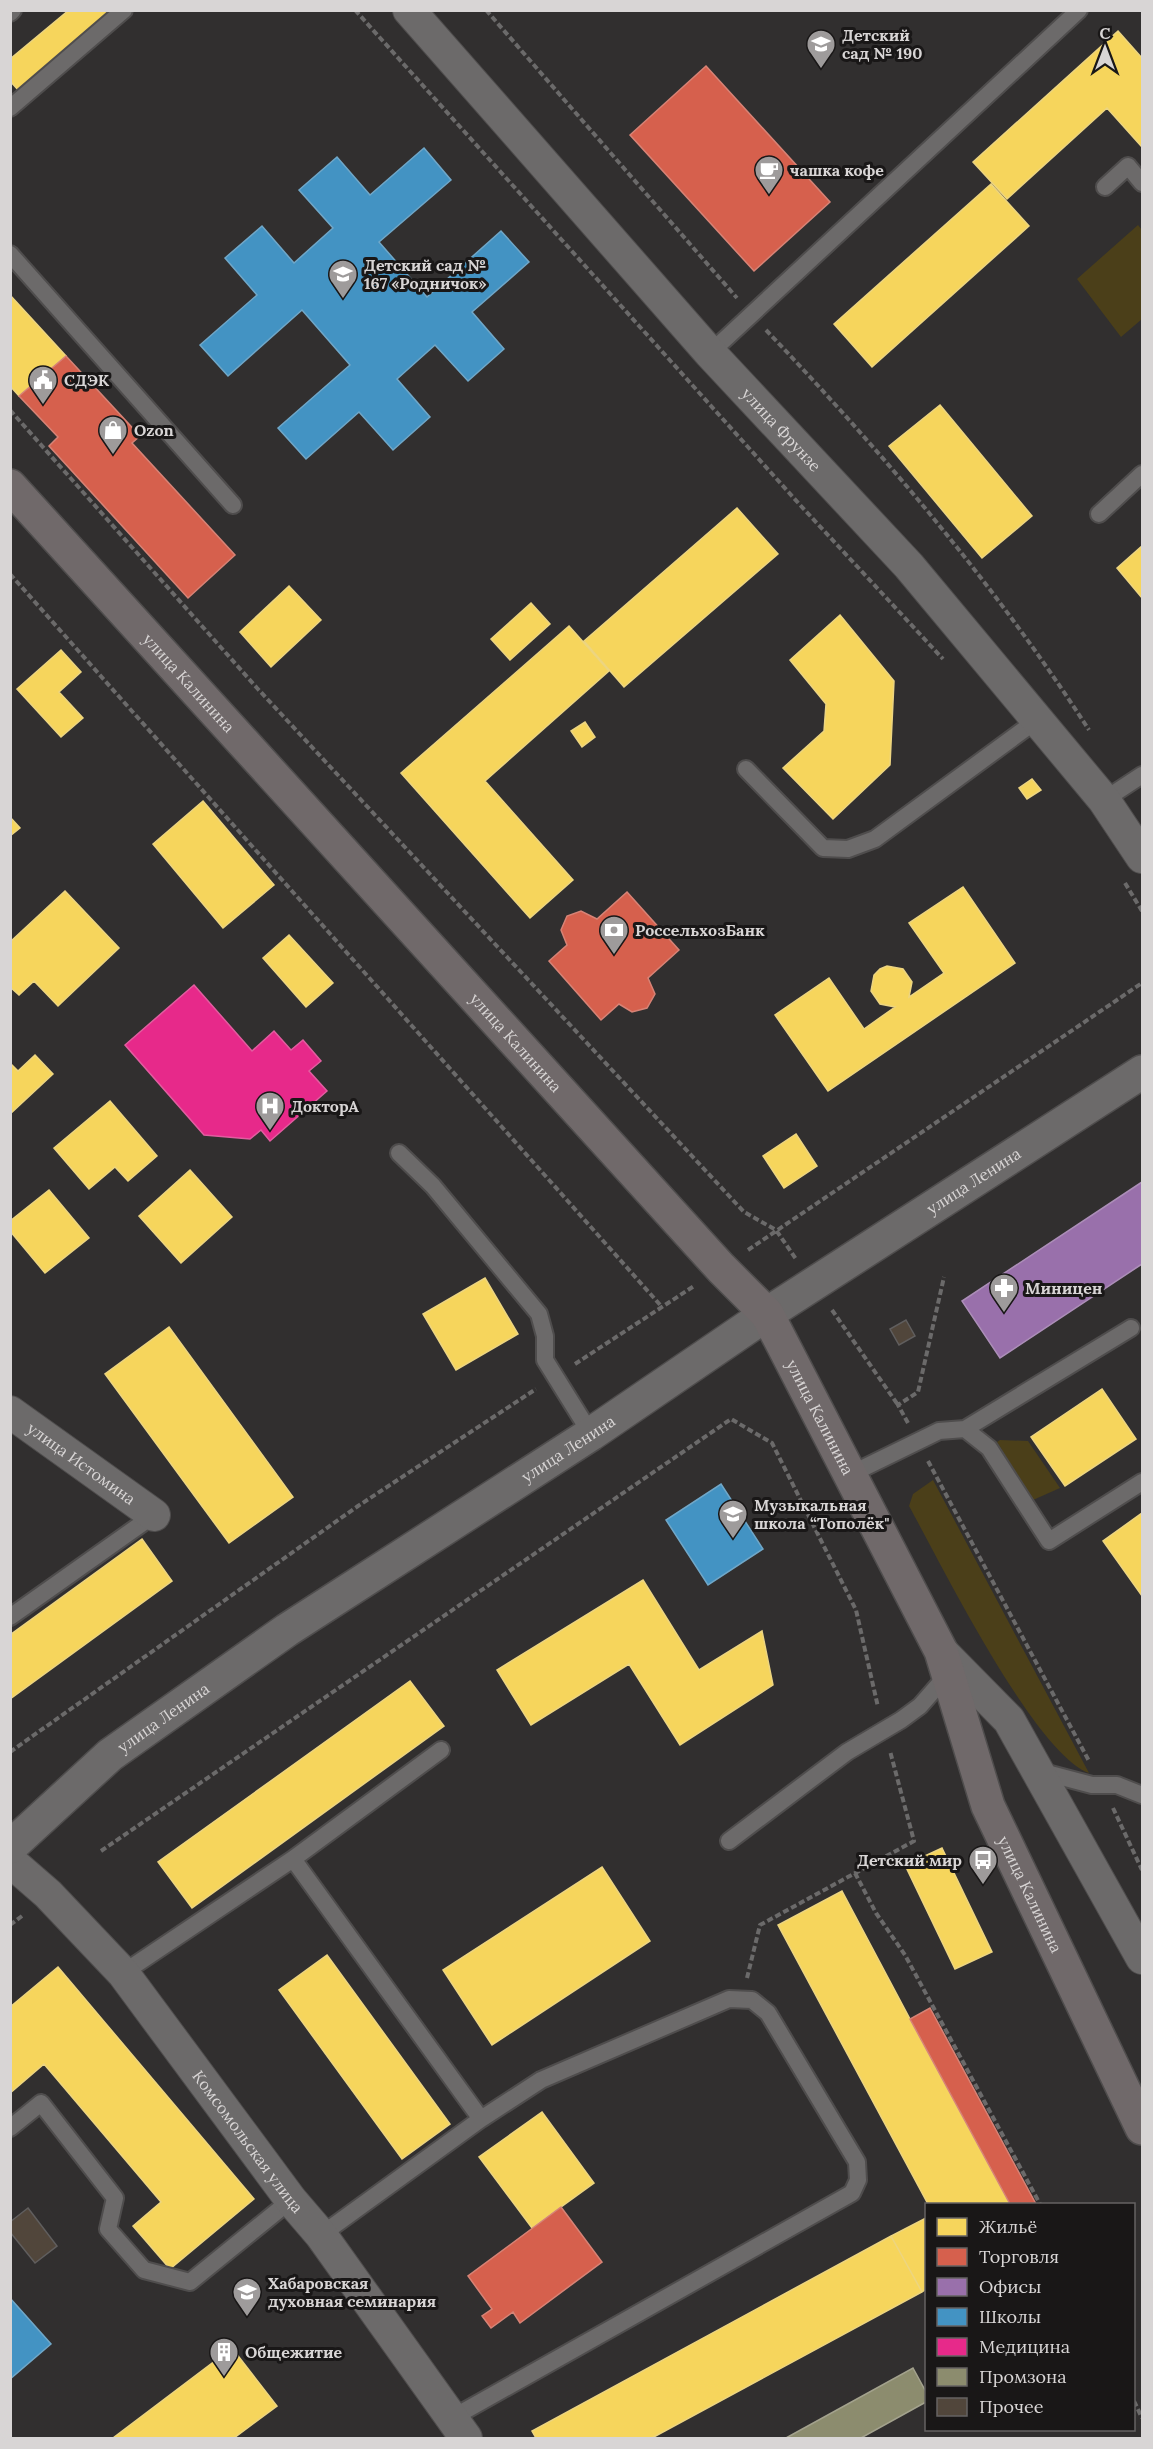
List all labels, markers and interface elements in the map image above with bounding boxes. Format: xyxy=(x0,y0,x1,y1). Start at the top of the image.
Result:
north arrow xyxy=(1075,18,1135,78)
text: С xyxy=(1099,23,1111,43)
place label: Детский сад № 190 xyxy=(842,25,922,63)
school or university icon: Детский сад № 190 xyxy=(805,28,837,70)
cafe icon: чашка кофе xyxy=(753,154,785,196)
place label: чашка кофе xyxy=(790,160,884,180)
place label: Детский сад № 167 «Родничок» xyxy=(364,255,487,293)
school or university icon: Детский сад № 167 «Родничок» xyxy=(327,258,359,300)
public building icon: СДЭК xyxy=(27,364,59,406)
place label: СДЭК xyxy=(64,370,110,390)
street label: улица Фрунзе xyxy=(738,383,826,476)
shop icon: Ozon xyxy=(97,414,129,456)
place label: Ozon xyxy=(134,420,174,440)
street label: улица Калинина xyxy=(139,629,239,737)
bank icon: РоссельхозБанк xyxy=(598,914,630,956)
place label: РоссельхозБанк xyxy=(635,920,765,940)
street label: улица Калинина xyxy=(466,989,566,1096)
hospital icon: ДокторА xyxy=(254,1090,286,1132)
place label: ДокторА xyxy=(291,1096,359,1116)
street label: улица Ленина xyxy=(923,1143,1024,1218)
pharmacy icon: Миницен xyxy=(988,1272,1020,1314)
place label: Миницен xyxy=(1025,1278,1102,1298)
street label: улица Калинина xyxy=(782,1356,858,1478)
street label: улица Ленина xyxy=(517,1411,619,1486)
street label: улица Истомина xyxy=(24,1418,140,1509)
place label: Музыкальная школа “Тополёк" xyxy=(754,1495,889,1533)
school or university icon: Музыкальная школа “Тополёк" xyxy=(717,1498,749,1540)
street label: улица Ленина xyxy=(113,1678,213,1757)
street label: улица Калинина xyxy=(994,1833,1067,1956)
bus stop icon: Детский мир xyxy=(967,1844,999,1886)
place label: Детский мир xyxy=(857,1850,962,1870)
street label: Комсомольская улица xyxy=(188,2066,308,2217)
legend xyxy=(925,2203,1135,2431)
text: Жильё xyxy=(979,2215,1037,2238)
text: Торговля xyxy=(979,2245,1059,2268)
place label: Хабаровская духовная семинария xyxy=(268,2273,436,2311)
text: Офисы xyxy=(979,2275,1041,2298)
school or university icon: Хабаровская духовная семинария xyxy=(231,2276,263,2318)
text: Школы xyxy=(979,2305,1041,2328)
text: Медицина xyxy=(979,2335,1070,2358)
building icon: Общежитие xyxy=(208,2336,240,2378)
place label: Общежитие xyxy=(245,2342,342,2362)
text: Промзона xyxy=(979,2365,1067,2388)
text: Прочее xyxy=(979,2395,1044,2418)

